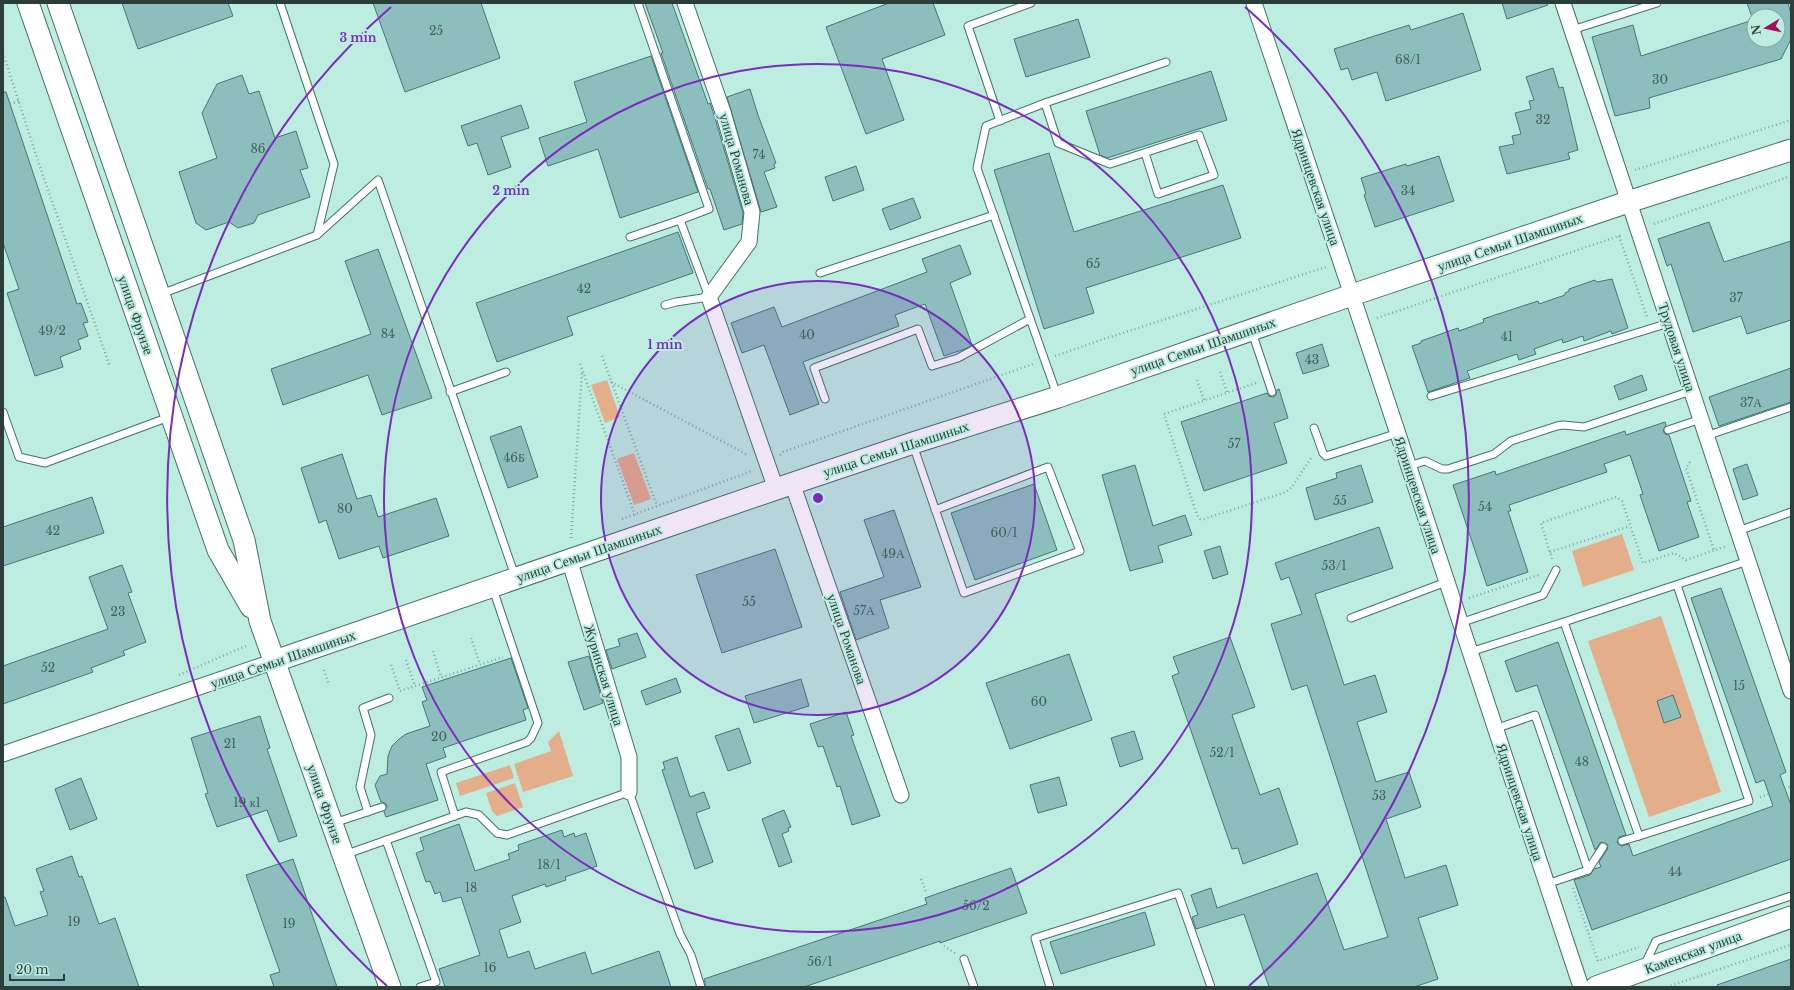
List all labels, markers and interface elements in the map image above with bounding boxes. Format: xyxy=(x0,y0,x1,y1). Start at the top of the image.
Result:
north arrow xyxy=(1746,8,1786,48)
house number: 25 xyxy=(429,23,443,38)
text: N xyxy=(1748,23,1764,36)
text: 3 min xyxy=(339,30,377,45)
house number: 68/1 xyxy=(1395,52,1421,67)
house number: 30 xyxy=(1652,72,1668,87)
street label: улица Романова xyxy=(715,111,759,208)
house number: 32 xyxy=(1536,112,1550,127)
street label: Ядринцевская улица xyxy=(1288,126,1345,249)
house number: 86 xyxy=(251,141,266,156)
house number: 74 xyxy=(753,147,765,162)
text: 2 min xyxy=(492,183,530,198)
house number: 34 xyxy=(1401,183,1415,198)
street label: улица Семьи Шамшиных xyxy=(1435,209,1585,275)
house number: 65 xyxy=(1086,256,1100,271)
street label: улица Фрунзе xyxy=(114,273,158,357)
house number: 42 xyxy=(577,281,591,296)
house number: 37 xyxy=(1729,290,1744,305)
street label: Трудовая улица xyxy=(1654,300,1700,395)
street label: улица Семьи Шамшиных xyxy=(1128,313,1278,379)
house number: 49/2 xyxy=(38,323,66,338)
house number: 84 xyxy=(381,326,395,341)
house number: 40 xyxy=(799,327,815,342)
house number: 41 xyxy=(1501,329,1513,344)
text: 1 min xyxy=(648,337,683,352)
house number: 43 xyxy=(1305,352,1319,367)
house number: 37А xyxy=(1740,395,1762,410)
street label: улица Семьи Шамшиных xyxy=(821,417,971,481)
street label: Ядринцевская улица xyxy=(1390,434,1446,557)
house number: 57 xyxy=(1228,436,1241,451)
house number: 46Б xyxy=(503,450,525,465)
centre of rings xyxy=(811,491,825,505)
house number: 55 xyxy=(1333,493,1347,508)
house number: 54 xyxy=(1478,499,1492,514)
house number: 80 xyxy=(337,501,353,516)
street label: улица Семьи Шамшиных xyxy=(514,520,664,586)
house number: 42 xyxy=(46,523,60,538)
house number: 60/1 xyxy=(990,525,1018,540)
house number: 49А xyxy=(881,546,905,561)
house number: 53/1 xyxy=(1321,558,1347,573)
street label: улица Романова xyxy=(823,591,871,688)
house number: 55 xyxy=(742,594,756,609)
house number: 57А xyxy=(853,603,875,618)
house number: 23 xyxy=(111,604,125,619)
street label: Журинская улица xyxy=(580,622,628,729)
street label: улица Семьи Шамшиных xyxy=(208,626,358,692)
house number: 52 xyxy=(41,660,55,675)
house number: 15 xyxy=(1733,678,1745,693)
house number: 60 xyxy=(1031,694,1047,709)
house number: 20 xyxy=(431,729,447,744)
house number: 21 xyxy=(224,736,236,751)
street label: Ядринцевская улица xyxy=(1492,741,1548,864)
house number: 52/1 xyxy=(1209,745,1235,760)
house number: 48 xyxy=(1575,754,1589,769)
street label: улица Фрунзе xyxy=(303,762,347,846)
house number: 53 xyxy=(1372,788,1386,803)
house number: 19 к1 xyxy=(233,795,261,810)
house number: 18/1 xyxy=(537,857,561,872)
house number: 44 xyxy=(1668,864,1682,879)
house number: 18 xyxy=(465,880,477,895)
house number: 56/2 xyxy=(962,898,990,913)
house number: 19 xyxy=(67,914,81,929)
house number: 19 xyxy=(282,916,296,931)
street label: Каменская улица xyxy=(1642,926,1745,978)
house number: 56/1 xyxy=(807,954,833,969)
scale bar xyxy=(10,956,64,982)
house number: 16 xyxy=(483,960,497,975)
text: 20 m xyxy=(16,962,48,977)

